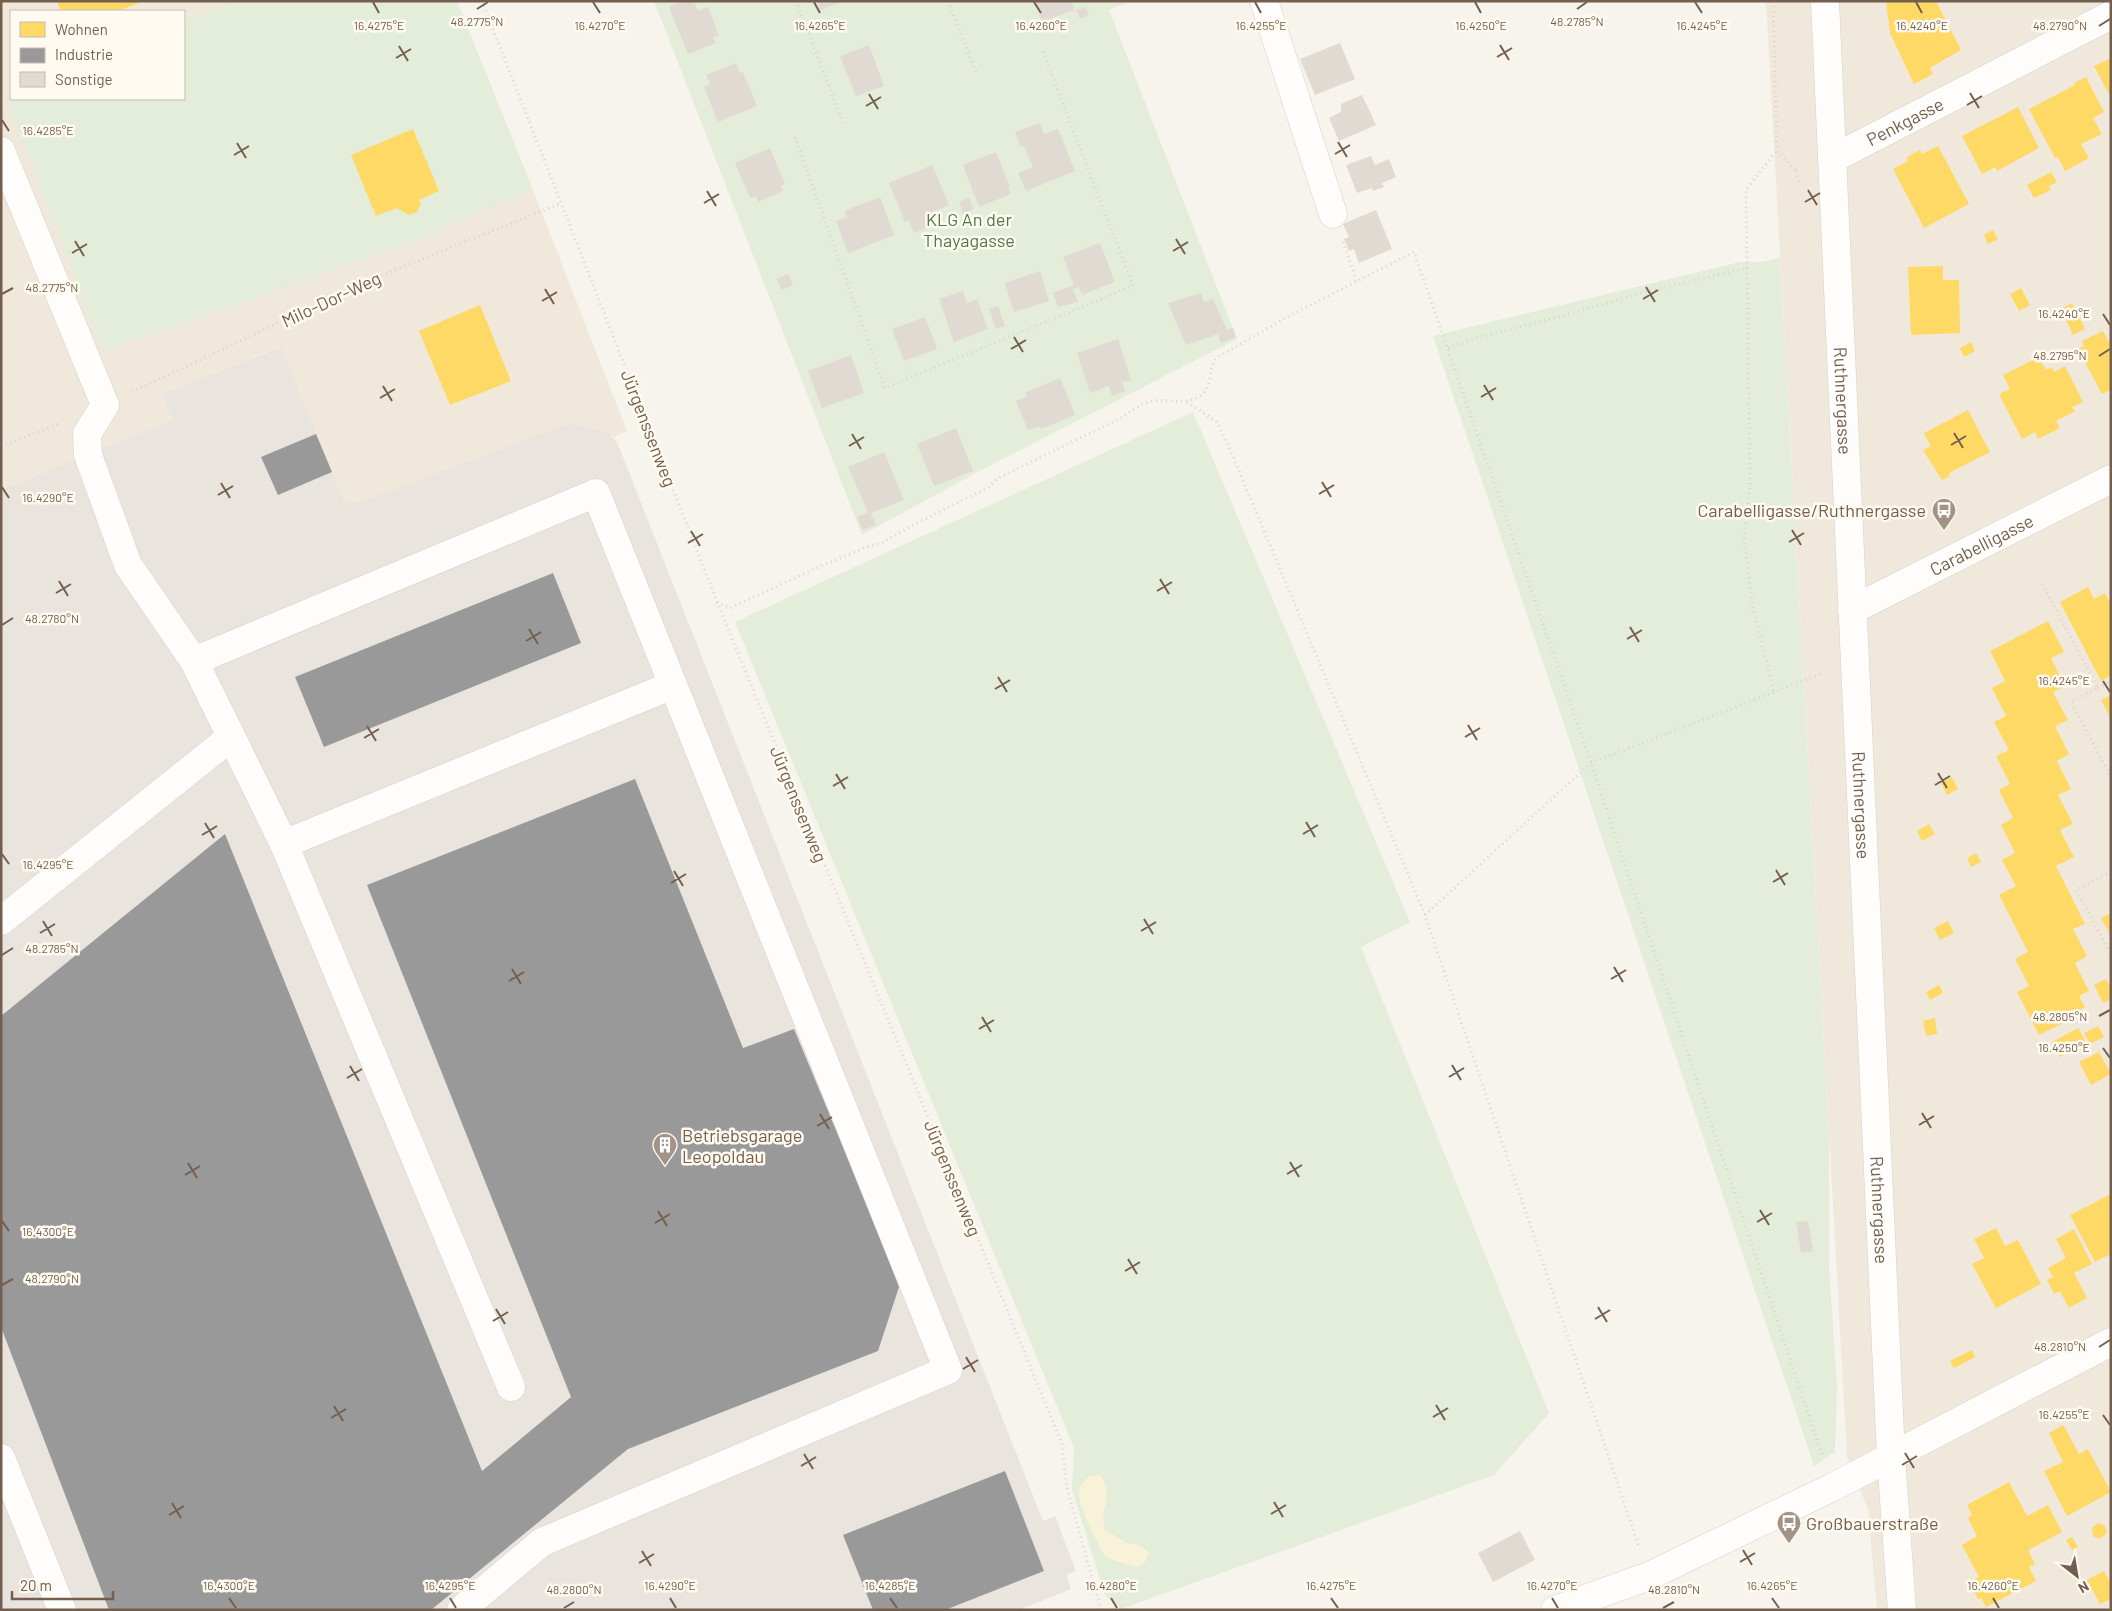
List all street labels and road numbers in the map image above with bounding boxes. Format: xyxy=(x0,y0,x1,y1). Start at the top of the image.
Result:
street label: Penkgasse xyxy=(1863,92,1947,150)
street label: Milo-Dor-Weg xyxy=(278,266,384,332)
street label: Ruthnergasse xyxy=(1830,346,1857,455)
street label: Jürgenssenweg xyxy=(617,366,681,490)
street label: Carabelligasse xyxy=(1926,509,2037,580)
street label: Jürgenssenweg xyxy=(766,743,832,865)
street label: Ruthnergasse xyxy=(1848,751,1875,860)
street label: Jürgenssenweg xyxy=(920,1117,986,1239)
street label: Ruthnergasse xyxy=(1866,1155,1893,1264)

